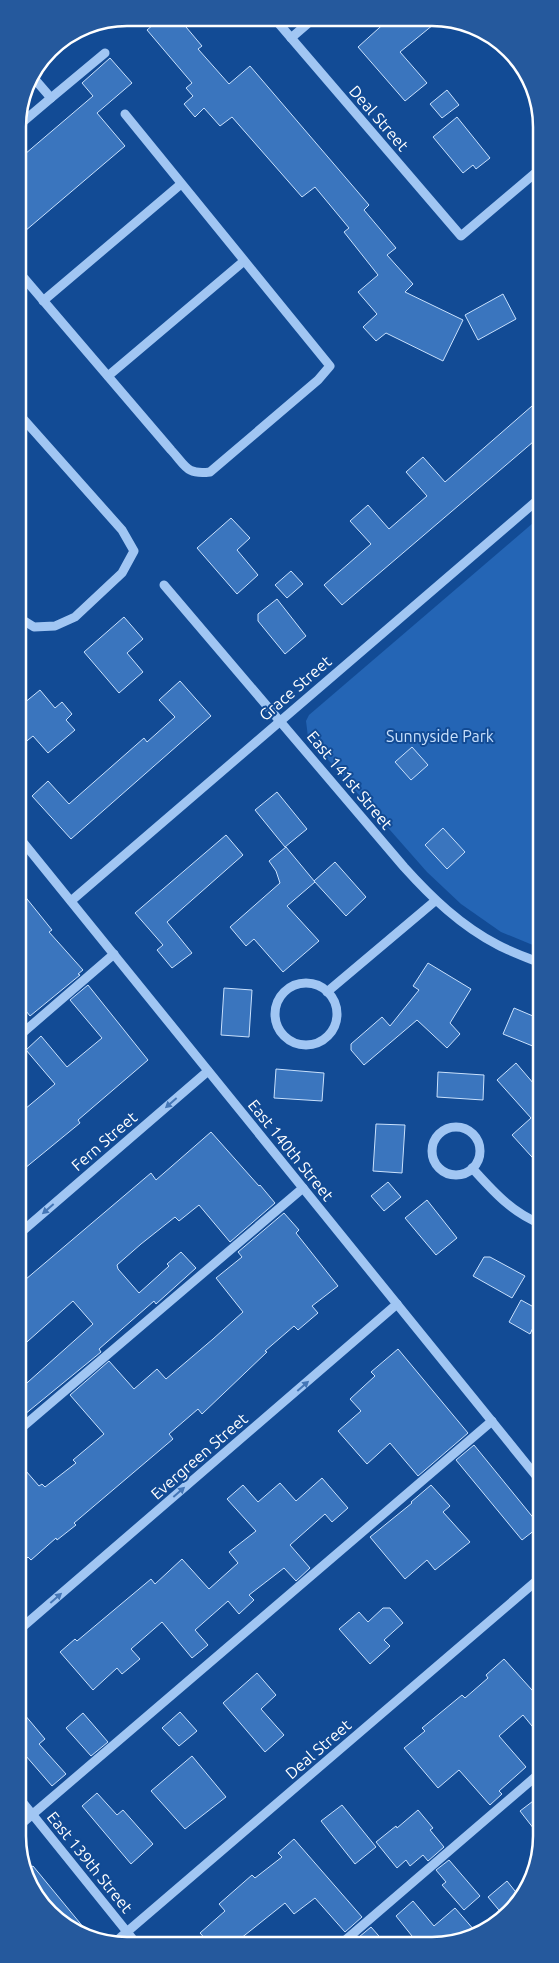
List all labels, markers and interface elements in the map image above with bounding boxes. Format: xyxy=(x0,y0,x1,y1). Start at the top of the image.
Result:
street label: Deal Street xyxy=(346,82,413,155)
street label: Grace Street xyxy=(255,651,335,724)
street label: East 141st Street xyxy=(304,727,397,833)
park label: Sunnyside Park xyxy=(386,727,494,745)
street label: East 140th Street xyxy=(245,1096,338,1205)
one-way arrow xyxy=(166,1097,178,1109)
street label: Fern Street xyxy=(68,1107,141,1174)
one-way arrow xyxy=(42,1203,55,1214)
one-way arrow xyxy=(296,1380,308,1392)
street label: Evergreen Street xyxy=(147,1409,251,1503)
one-way arrow xyxy=(173,1487,186,1498)
one-way arrow xyxy=(50,1593,63,1604)
street label: Deal Street xyxy=(282,1715,355,1782)
street label: East 139th Street xyxy=(44,1808,137,1917)

